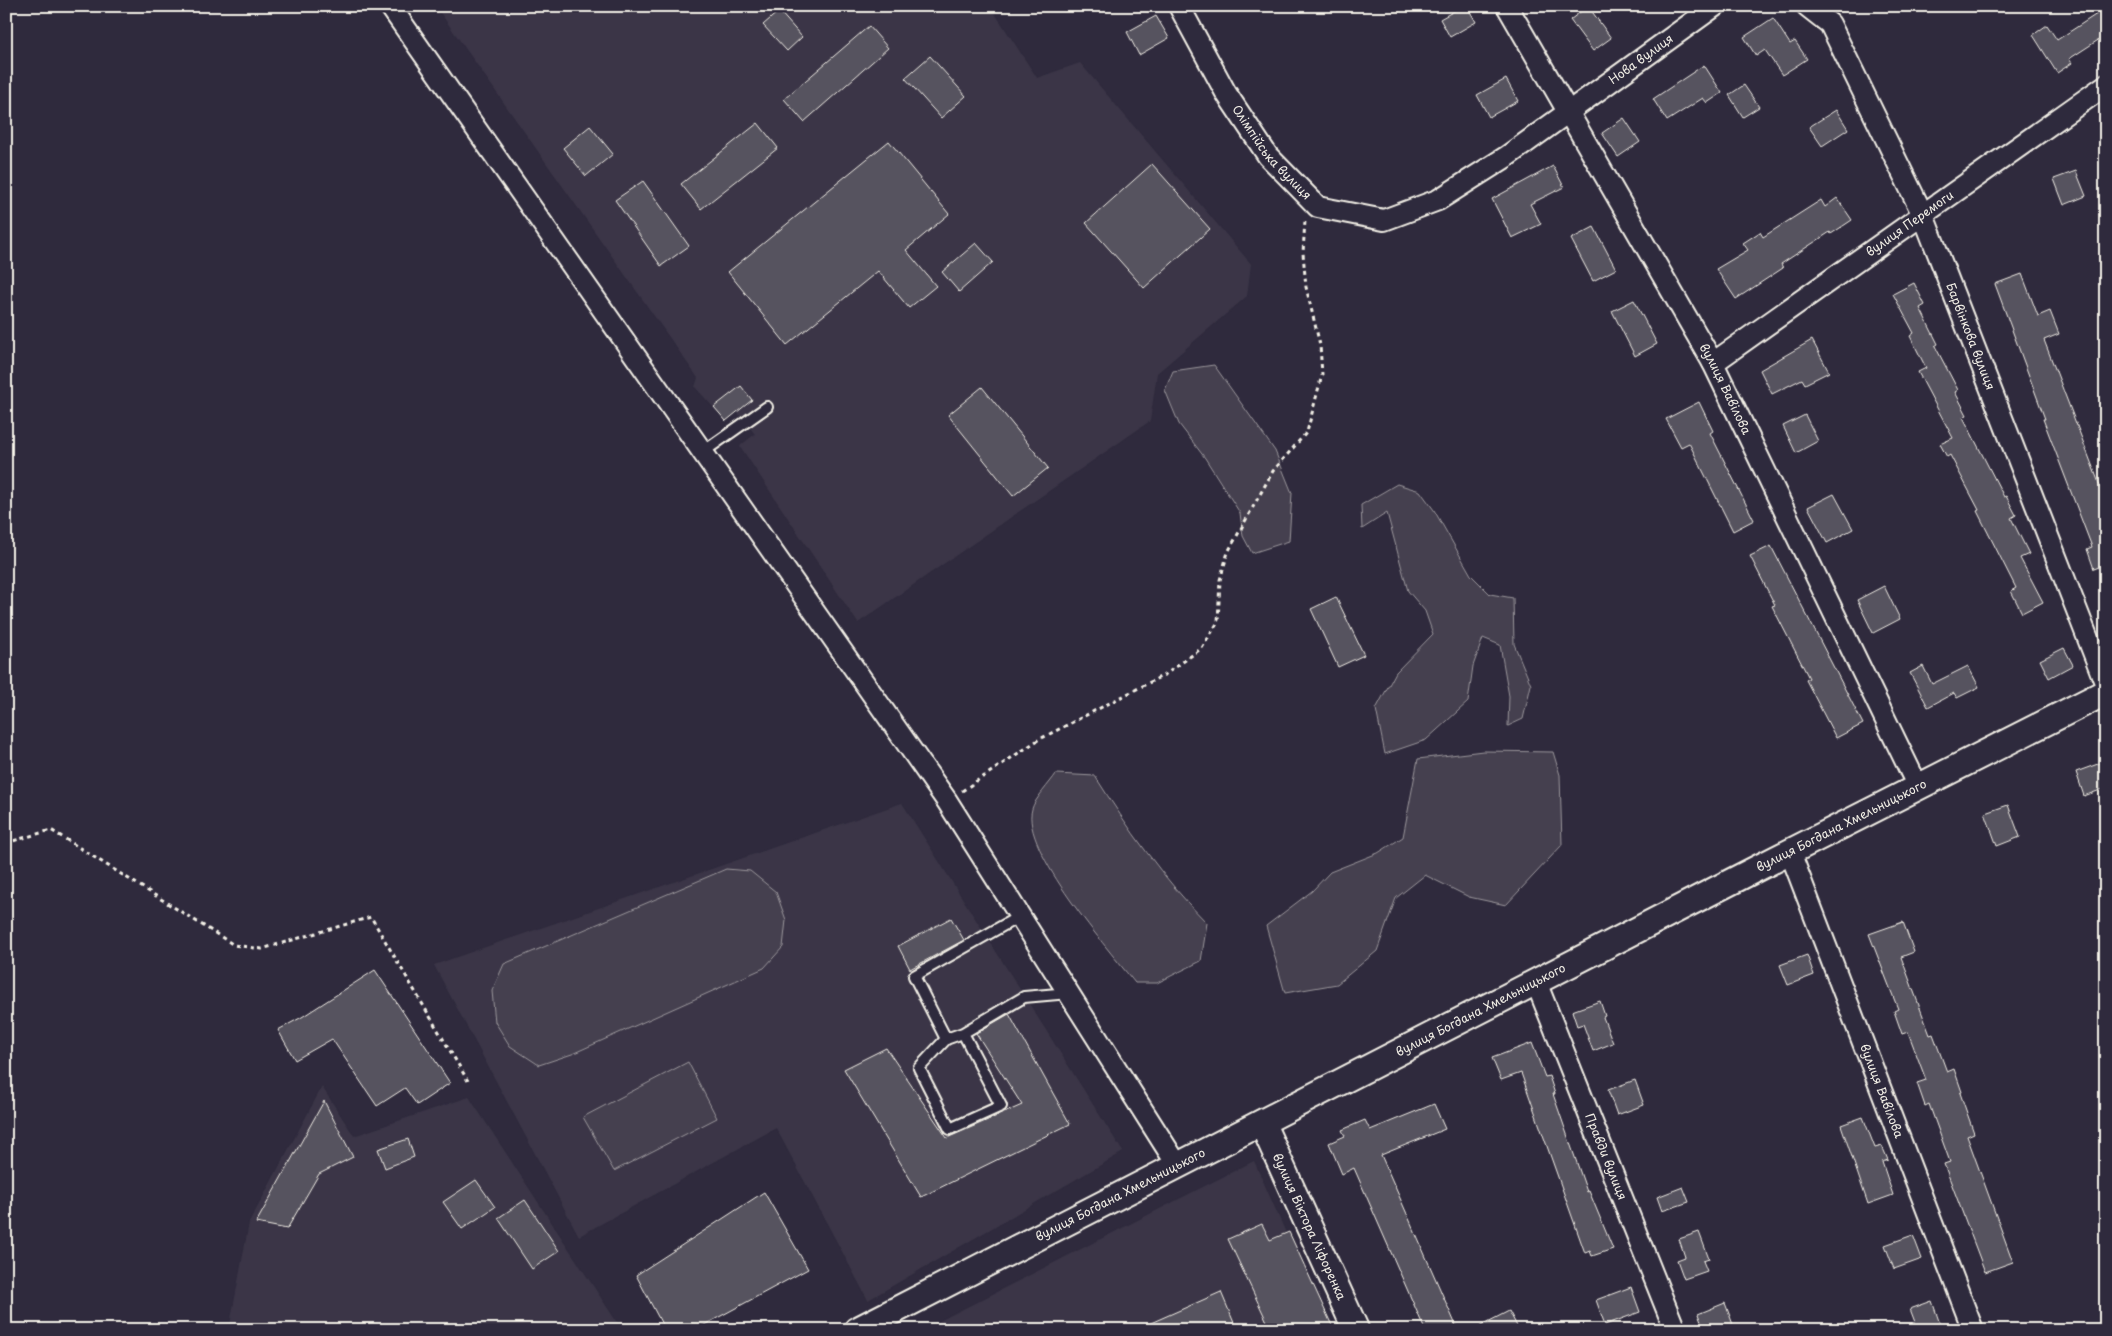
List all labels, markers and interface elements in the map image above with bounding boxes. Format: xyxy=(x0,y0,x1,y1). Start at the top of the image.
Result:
street label: Нова вулиця xyxy=(1605,29,1676,88)
street label: Олімпійська вулиця xyxy=(1228,101,1316,203)
street label: вулиця Перемоги xyxy=(1862,186,1957,260)
street label: Барвінкова вулиця xyxy=(1942,280,2000,392)
street label: вулиця Вавілова xyxy=(1696,340,1756,438)
street label: вулиця Богдана Хмельницького xyxy=(1753,774,1929,876)
street label: вулиця Богдана Хмельницького xyxy=(1392,958,1569,1060)
street label: вулиця Вавілова xyxy=(1856,1041,1909,1141)
street label: Правди вулиця xyxy=(1581,1110,1632,1202)
street label: вулиця Богдана Хмельницького xyxy=(1032,1143,1208,1245)
street label: вулиця Віктора Ліфоренка xyxy=(1269,1150,1351,1303)

